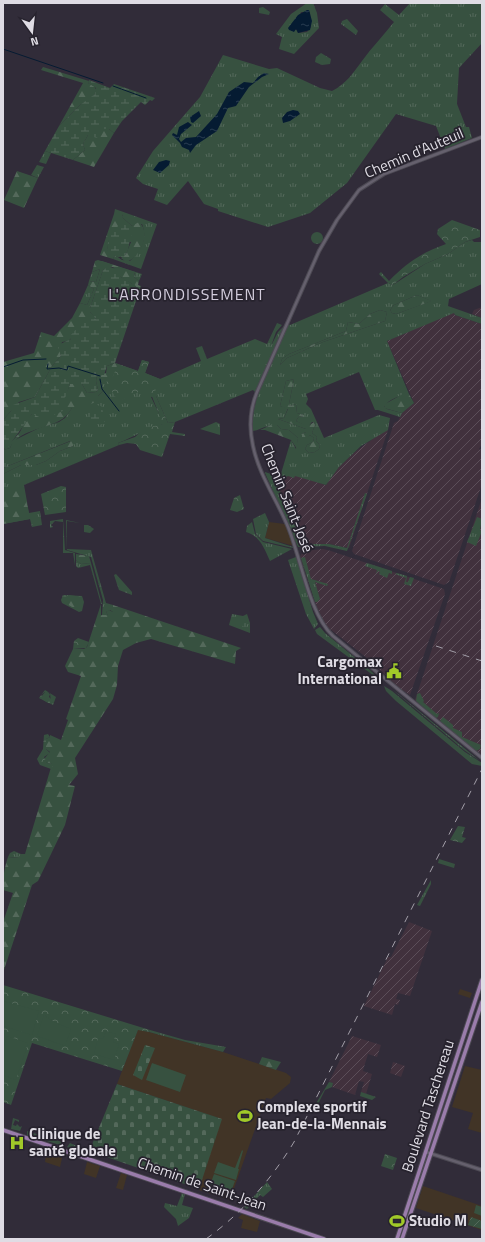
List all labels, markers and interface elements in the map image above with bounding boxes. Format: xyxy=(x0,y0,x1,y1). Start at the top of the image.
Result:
north arrow xyxy=(12,12,52,52)
text: N xyxy=(29,33,40,50)
street label: Chemin d'Auteuil xyxy=(361,121,467,184)
district label: L'ARRONDISSEMENT xyxy=(108,282,266,306)
street label: Chemin Saint-José xyxy=(255,440,320,556)
place label: Cargomax International xyxy=(297,650,382,690)
public building icon: Cargomax International xyxy=(385,662,403,680)
street label: Boulevard Taschereau xyxy=(395,1037,460,1175)
place label: Complexe sportif Jean-de-la-Mennais xyxy=(257,1095,387,1135)
sports icon: Complexe sportif Jean-de-la-Mennais xyxy=(236,1107,254,1125)
place label: Clinique de santé globale xyxy=(29,1122,116,1162)
hospital icon: Clinique de santé globale xyxy=(8,1134,26,1152)
street label: Chemin de Saint-Jean xyxy=(135,1151,270,1216)
place label: Studio M xyxy=(409,1209,467,1232)
sports icon: Studio M xyxy=(388,1212,406,1230)

